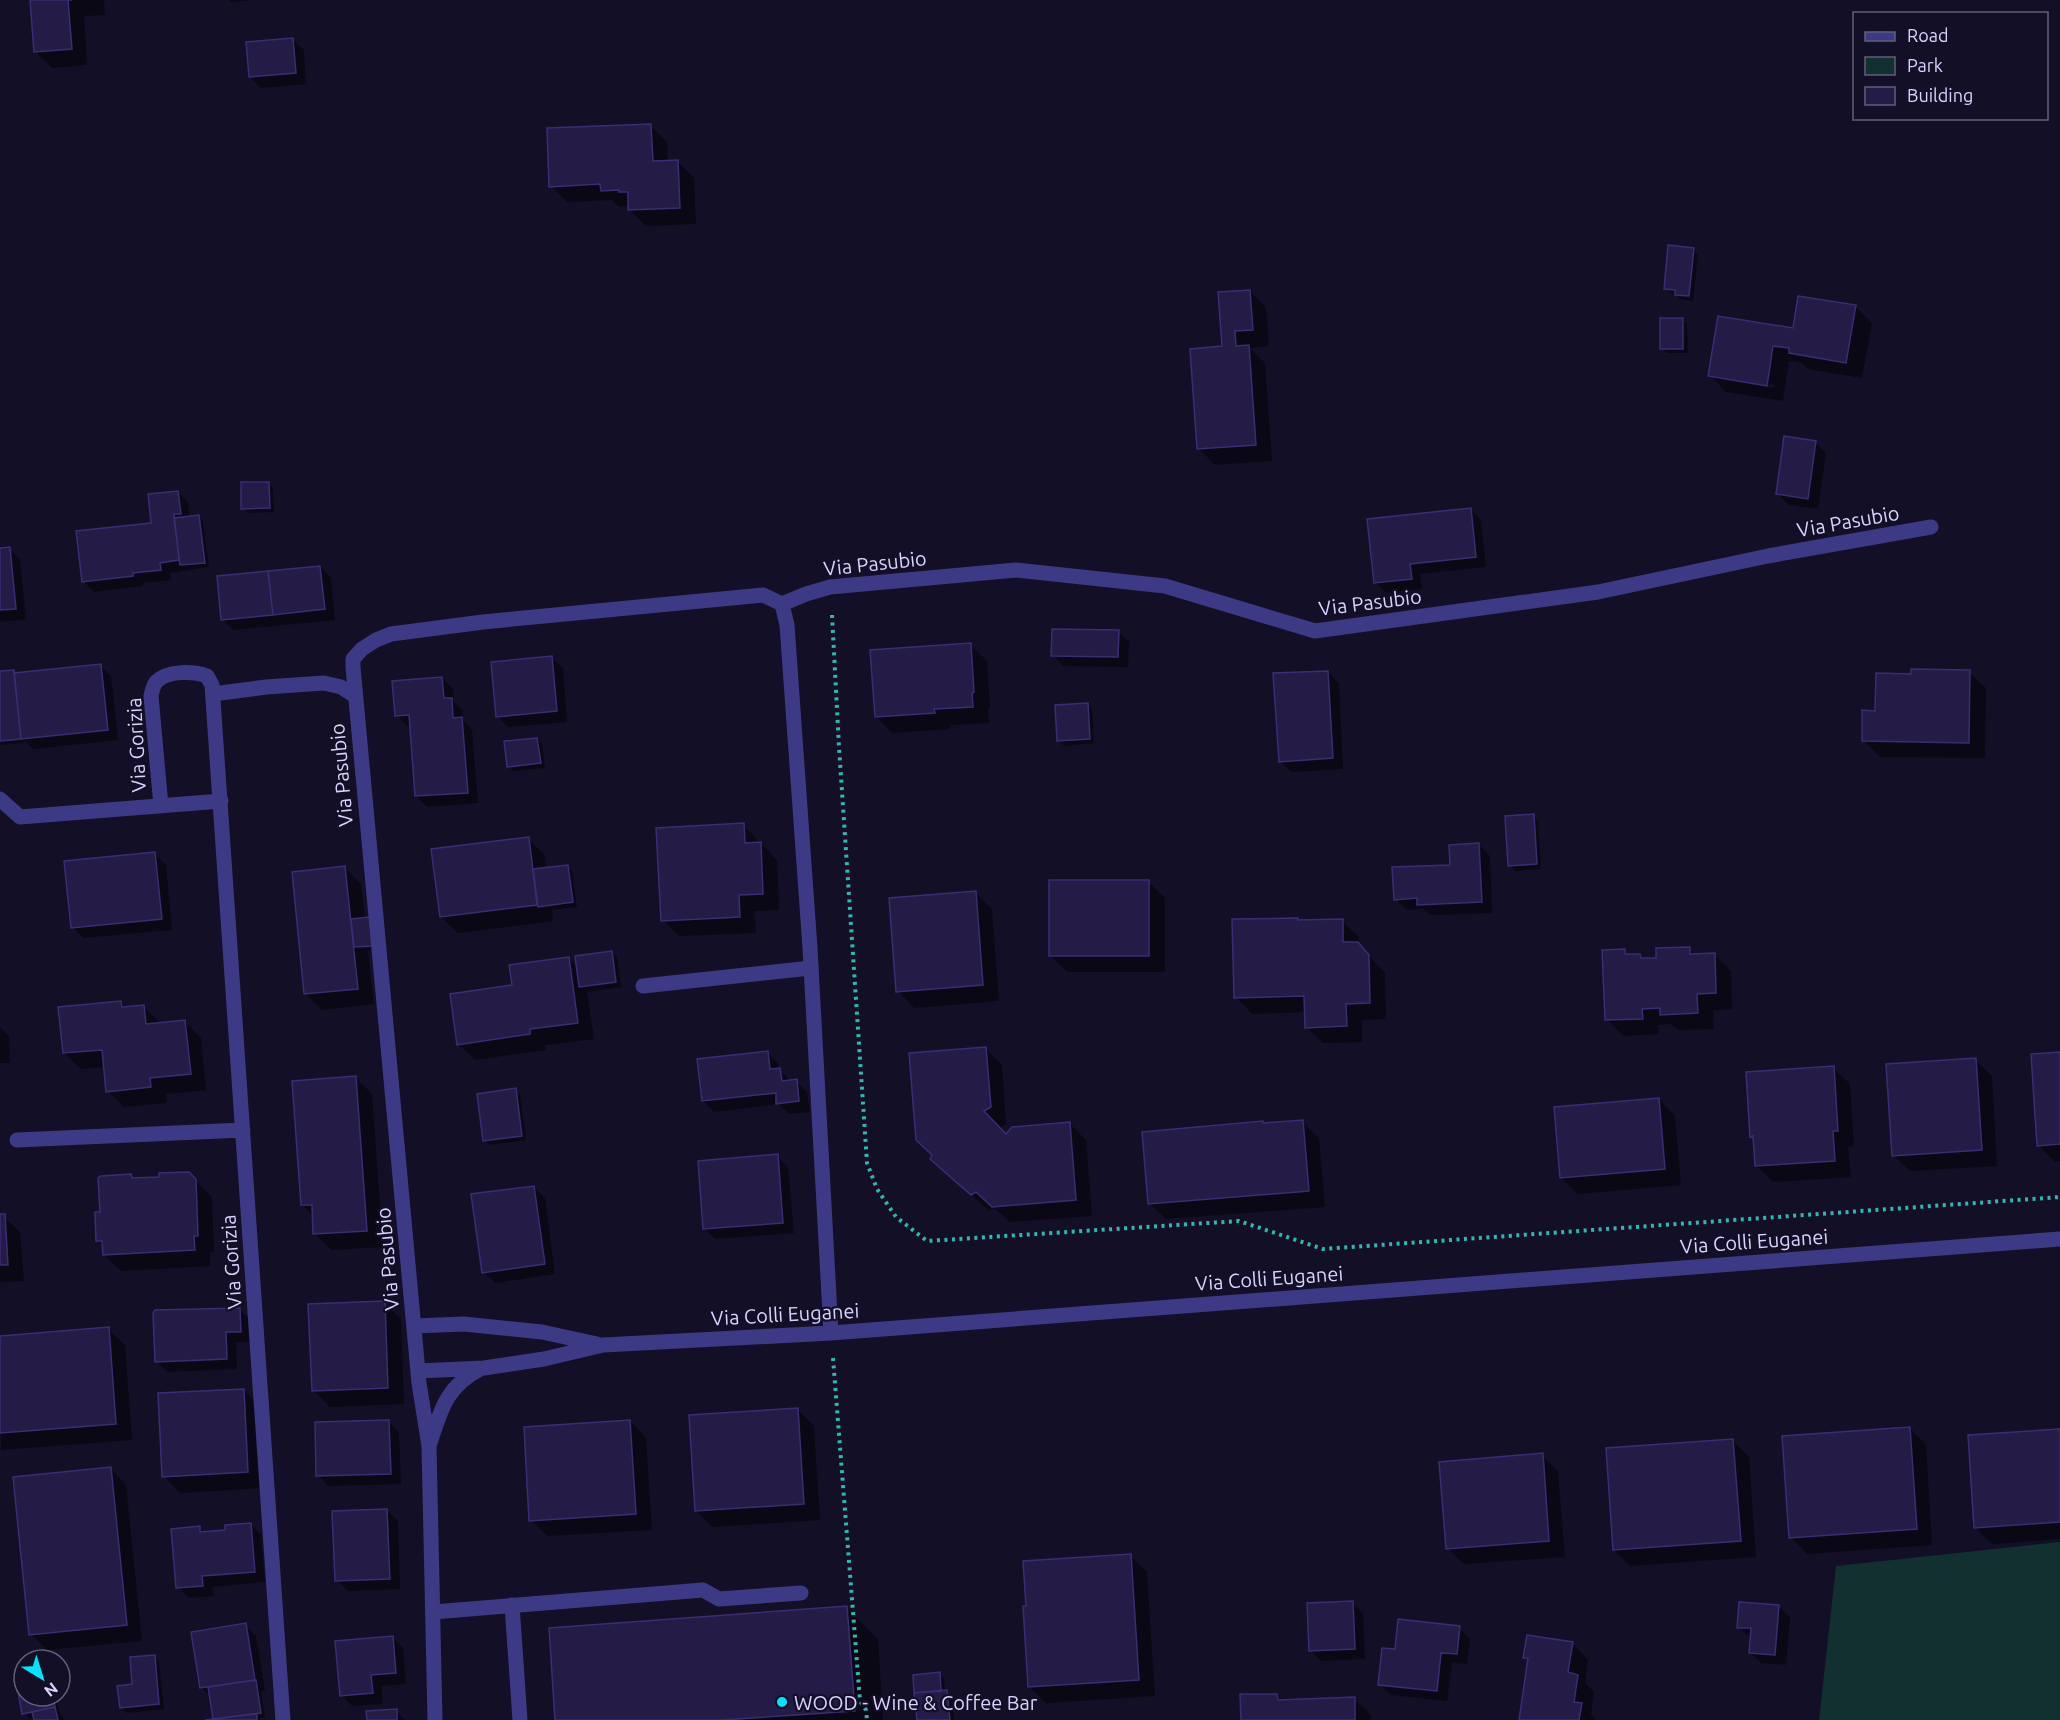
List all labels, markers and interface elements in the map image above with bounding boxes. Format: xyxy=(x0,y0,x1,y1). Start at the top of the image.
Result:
legend xyxy=(1853,12,2048,120)
text: Road xyxy=(1907,25,1949,45)
text: Park xyxy=(1907,55,1943,75)
text: Building xyxy=(1907,85,1973,105)
street label: Via Pasubio xyxy=(1795,501,1901,541)
street label: Via Pasubio xyxy=(822,546,928,580)
street label: Via Pasubio xyxy=(1317,584,1423,620)
street label: Via Gorizia xyxy=(122,697,150,793)
street label: Via Pasubio xyxy=(325,722,357,828)
street label: Via Pasubio xyxy=(371,1206,403,1312)
street label: Via Gorizia xyxy=(216,1214,246,1310)
street label: Via Colli Euganei xyxy=(1679,1224,1829,1258)
street label: Via Colli Euganei xyxy=(1194,1261,1344,1295)
street label: Via Colli Euganei xyxy=(710,1299,860,1329)
north arrow xyxy=(12,1648,72,1708)
text: N xyxy=(41,1679,61,1701)
place label: WOOD - Wine & Coffee Bar xyxy=(794,1691,1038,1714)
marker: WOOD - Wine & Coffee Bar xyxy=(775,1695,789,1709)

